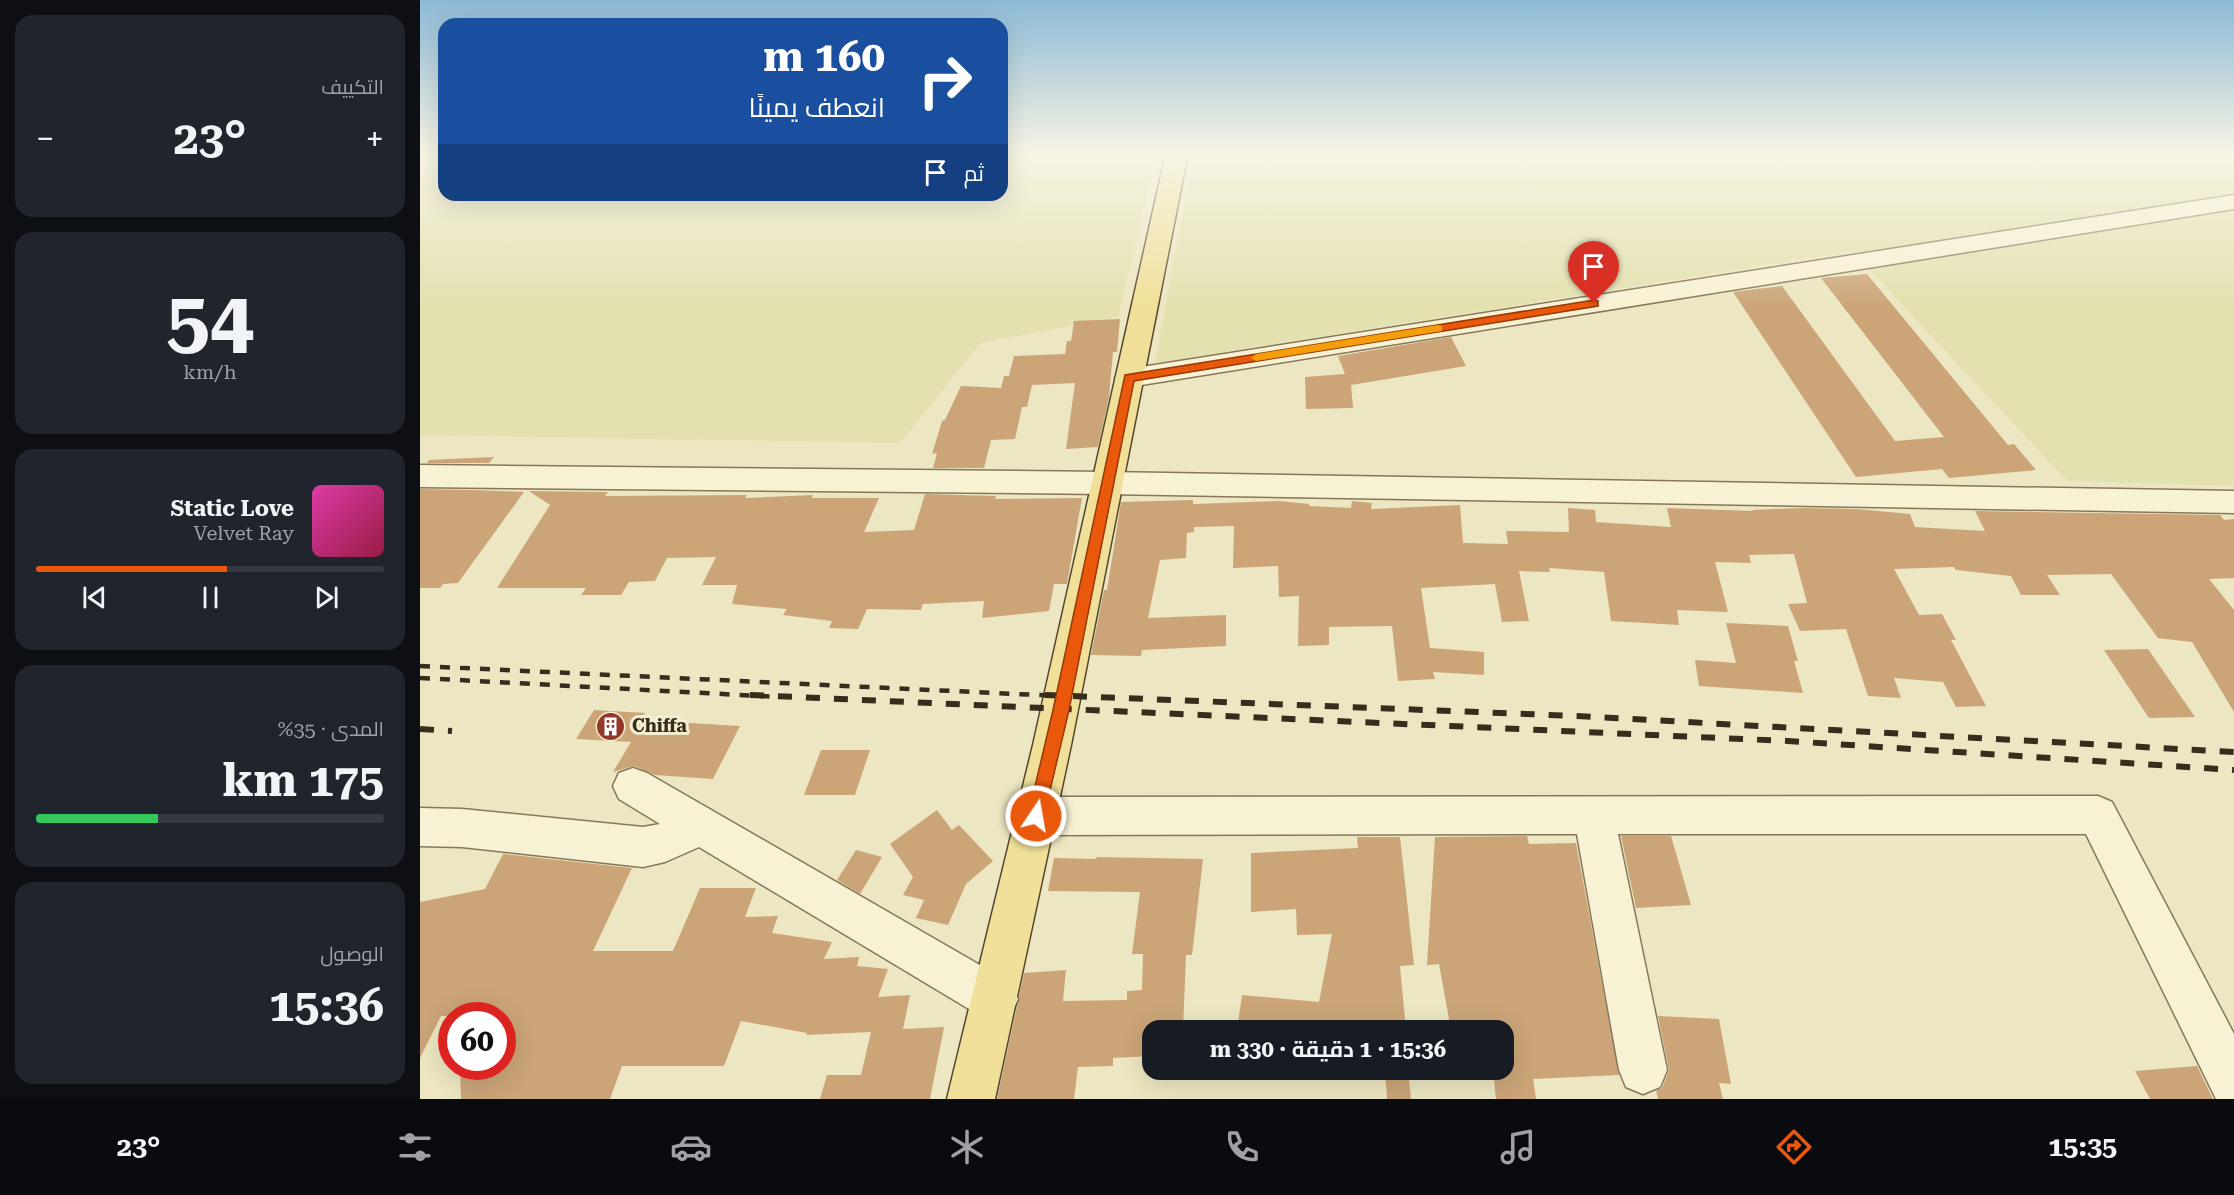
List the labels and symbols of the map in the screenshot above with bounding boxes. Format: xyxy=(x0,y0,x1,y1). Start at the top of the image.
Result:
pin xyxy=(1568,241,1619,303)
building icon: Chiffa xyxy=(595,710,627,742)
place label: Chiffa xyxy=(632,715,687,736)
position arrow xyxy=(1004,784,1068,848)
speed limit sign: 60 xyxy=(438,1002,516,1080)

